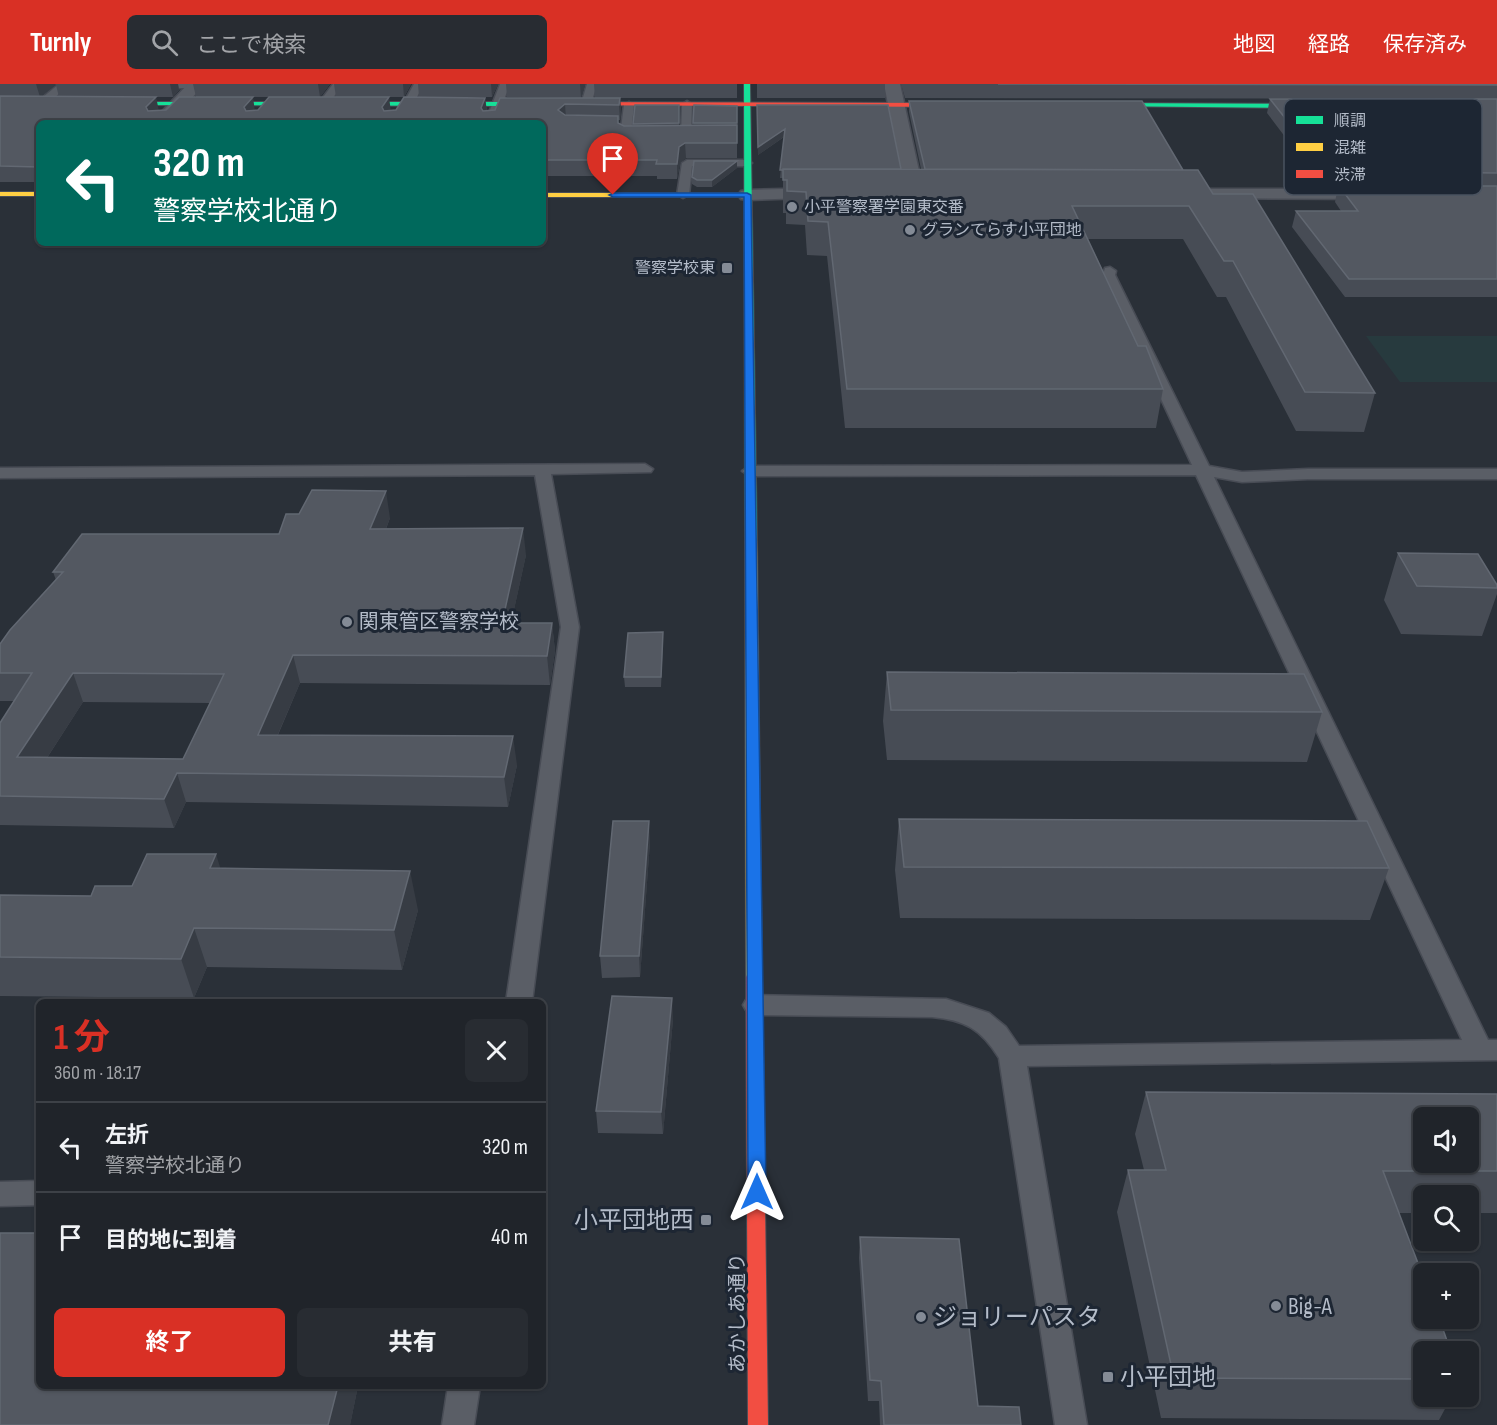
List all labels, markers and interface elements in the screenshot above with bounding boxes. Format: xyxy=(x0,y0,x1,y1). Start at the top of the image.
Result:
search box xyxy=(127,15,547,69)
text: Turnly xyxy=(30,26,91,59)
icon: search xyxy=(148,26,181,59)
text: ここで検索 xyxy=(196,32,306,59)
text: 地図 xyxy=(1233,32,1275,57)
text: 経路 xyxy=(1308,32,1350,57)
text: 保存済み xyxy=(1383,32,1467,57)
legend xyxy=(1284,99,1482,195)
text: 順調 xyxy=(1334,112,1366,131)
pin xyxy=(587,133,638,195)
text: 320 m xyxy=(153,138,245,189)
text: 混雑 xyxy=(1334,139,1366,158)
icon: arrive xyxy=(596,142,629,175)
icon: left xyxy=(54,144,132,222)
text: 渋滞 xyxy=(1334,166,1366,185)
text: 警察学校北通り xyxy=(153,196,342,228)
place label: 小平警察署学園東交番 xyxy=(804,198,964,217)
marker: 小平警察署学園東交番 xyxy=(785,200,799,214)
place label: グランてらす小平団地 xyxy=(922,221,1082,240)
marker: グランてらす小平団地 xyxy=(903,223,917,237)
place label: 警察学校東 xyxy=(635,259,715,278)
marker: 警察学校東 xyxy=(720,261,734,275)
place label: 関東管区警察学校 xyxy=(359,610,519,634)
marker: 関東管区警察学校 xyxy=(340,615,354,629)
text: 1 分 xyxy=(54,1017,110,1060)
button: close xyxy=(465,1019,528,1082)
text: 360 m · 18:17 xyxy=(54,1061,141,1085)
map controls xyxy=(1413,1107,1479,1407)
button: sound xyxy=(1413,1107,1479,1173)
text: 左折 xyxy=(105,1122,149,1149)
icon: left xyxy=(54,1131,87,1164)
text: 320 m xyxy=(482,1134,528,1161)
text: 警察学校北通り xyxy=(105,1154,245,1178)
position arrow xyxy=(725,1160,789,1224)
button: search xyxy=(1413,1185,1479,1251)
place label: 小平団地西 xyxy=(574,1206,694,1235)
marker: 小平団地西 xyxy=(699,1213,713,1227)
icon: arrive xyxy=(54,1221,87,1254)
text: 40 m xyxy=(491,1224,528,1251)
text: 目的地に到着 xyxy=(105,1227,237,1254)
street label: あかしあ通り xyxy=(726,1253,750,1373)
button: + xyxy=(1413,1263,1479,1329)
place label: Big-A xyxy=(1288,1292,1333,1321)
marker: Big-A xyxy=(1269,1299,1283,1313)
place label: ジョリーパスタ xyxy=(933,1303,1101,1332)
button: 終了 xyxy=(54,1308,285,1377)
button: 共有 xyxy=(297,1308,528,1377)
marker: ジョリーパスタ xyxy=(914,1310,928,1324)
button: − xyxy=(1413,1341,1479,1407)
place label: 小平団地 xyxy=(1120,1363,1216,1392)
marker: 小平団地 xyxy=(1101,1370,1115,1384)

